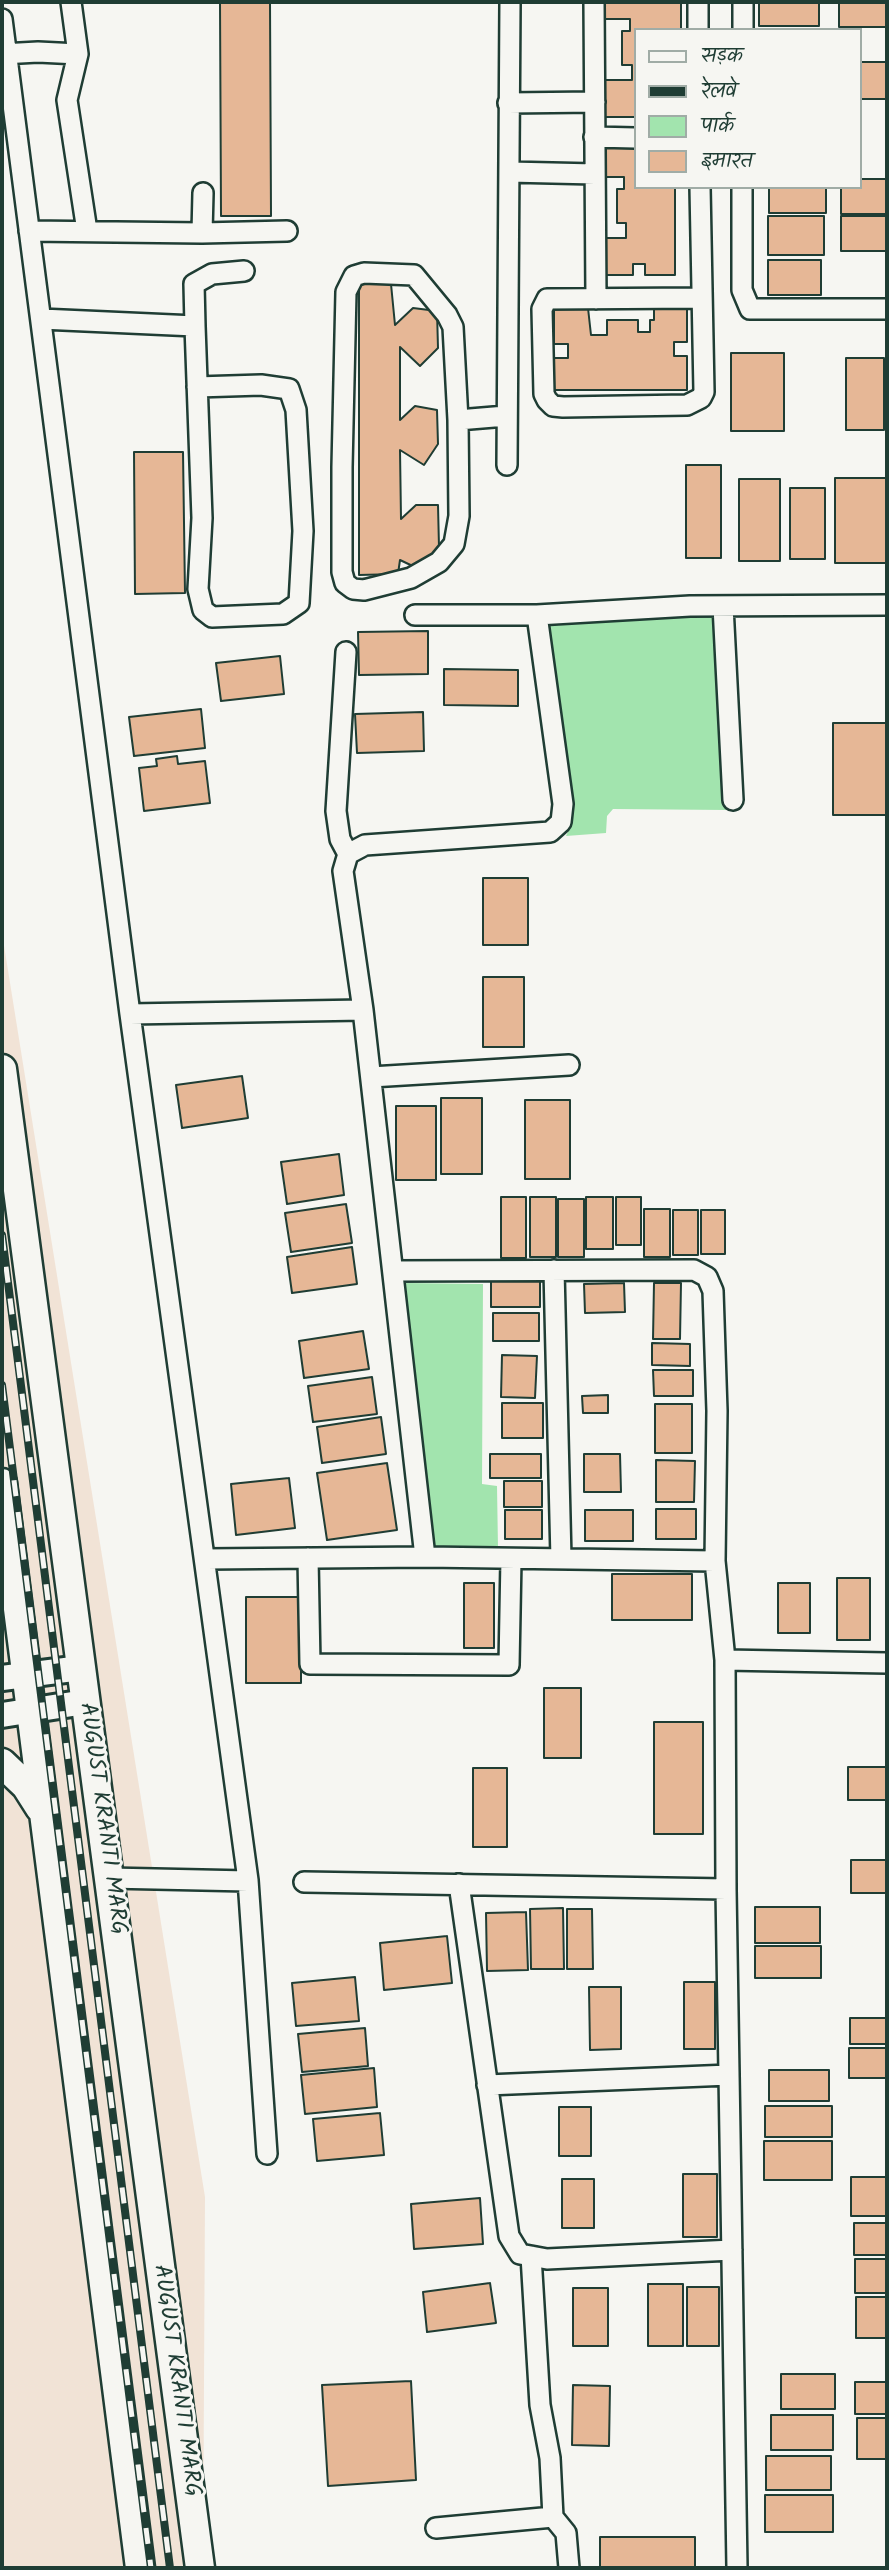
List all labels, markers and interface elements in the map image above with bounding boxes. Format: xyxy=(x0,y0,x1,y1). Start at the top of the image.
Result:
legend xyxy=(634,28,861,189)
text: सड़क xyxy=(701,40,743,73)
text: रेलवे xyxy=(701,75,736,108)
text: पार्क xyxy=(701,110,734,143)
text: इमारत xyxy=(701,145,753,178)
street label: AUGUST KRANTI MARG xyxy=(71,1701,131,1937)
street label: AUGUST KRANTI MARG xyxy=(145,2263,205,2499)

